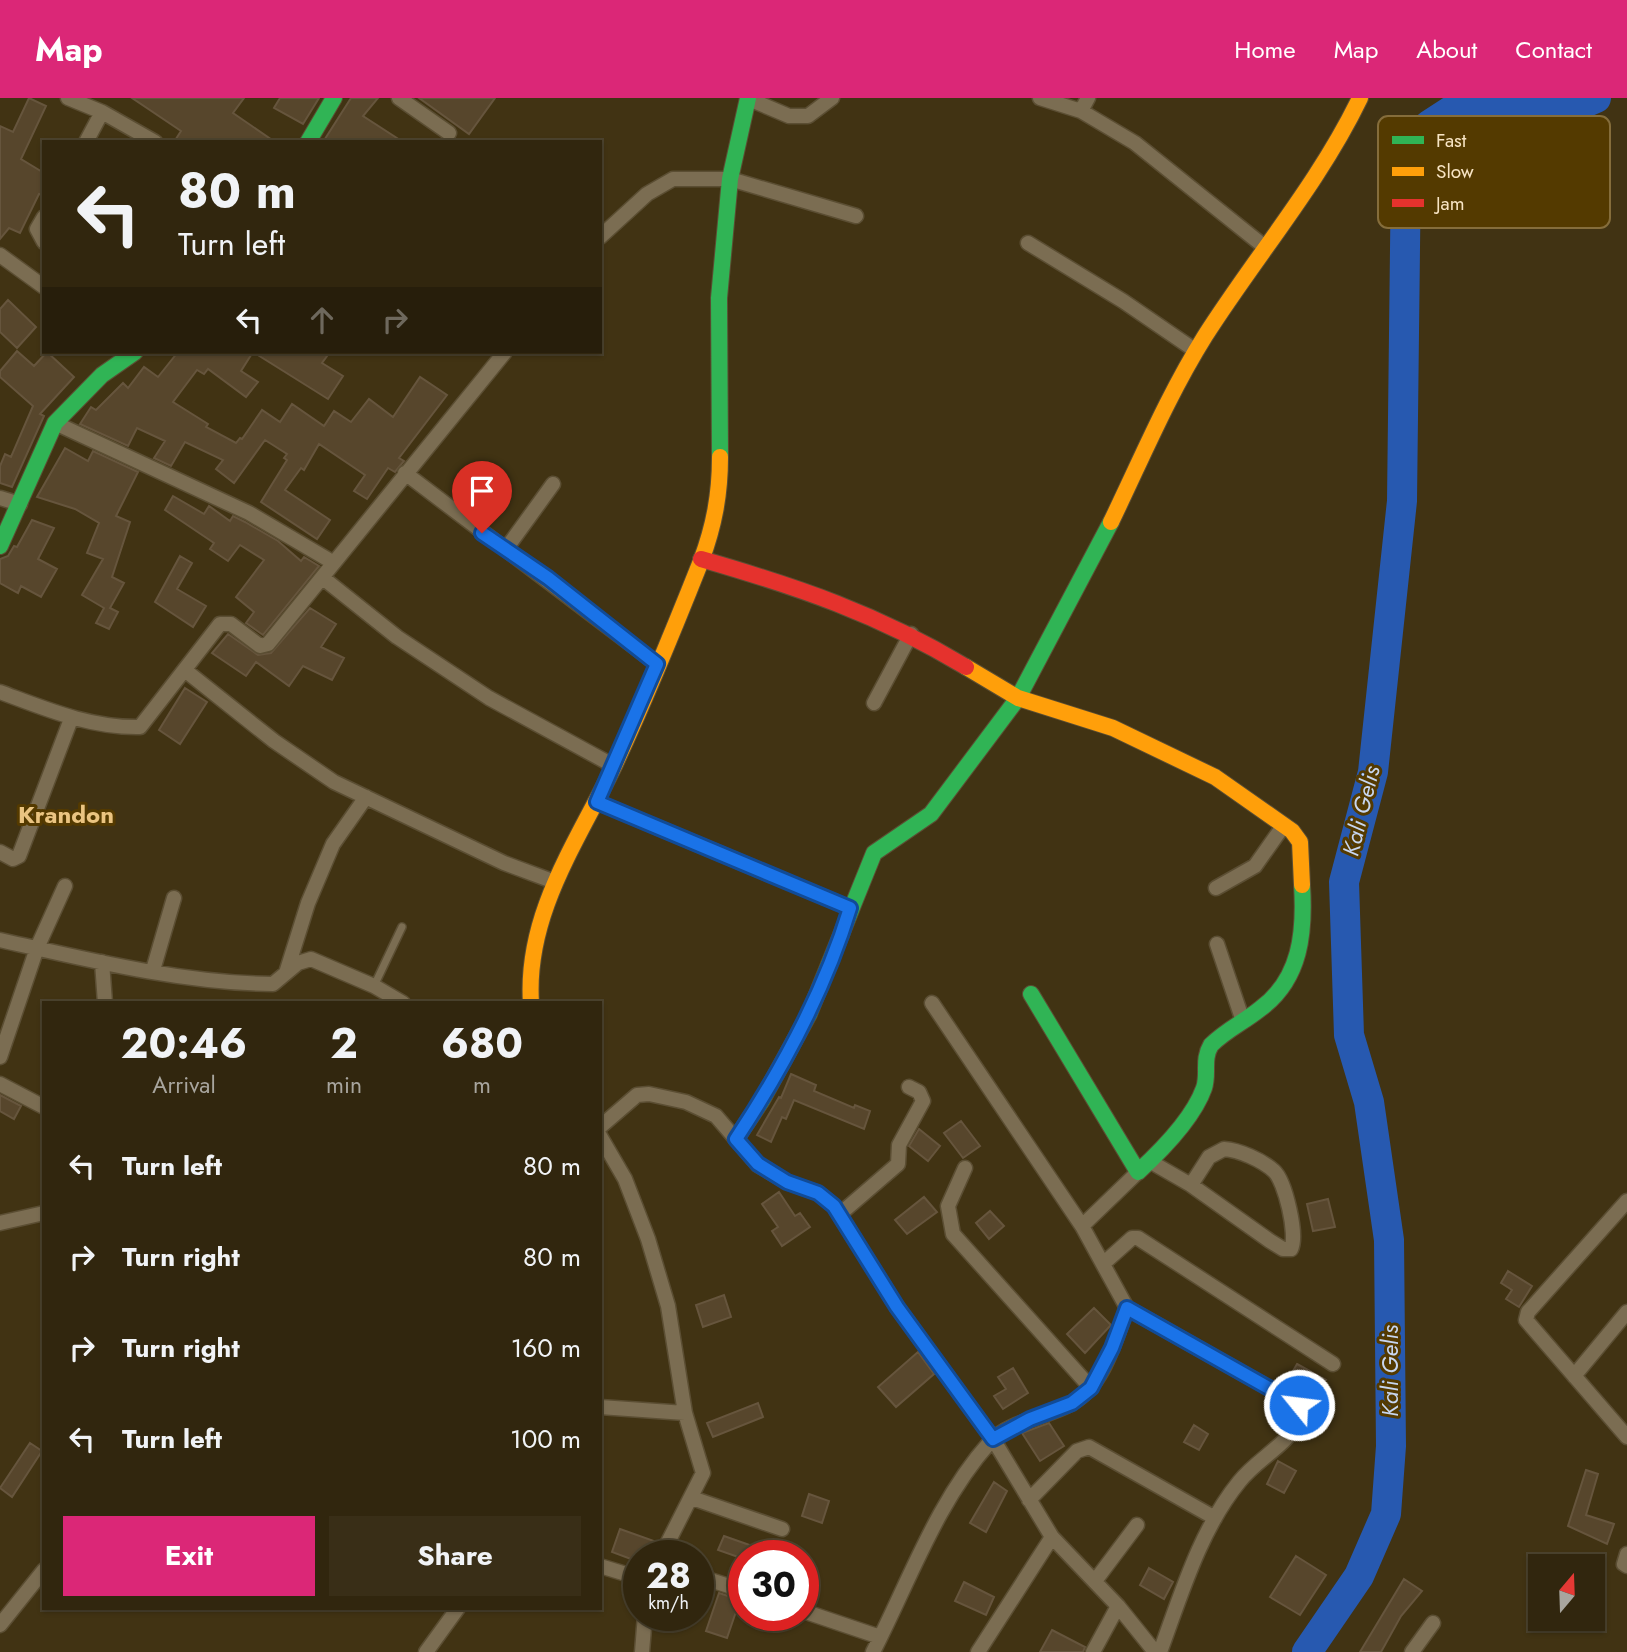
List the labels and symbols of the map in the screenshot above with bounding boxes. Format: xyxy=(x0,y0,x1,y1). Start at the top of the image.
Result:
legend xyxy=(1378,116,1610,228)
text: Fast xyxy=(1436,127,1467,154)
text: Slow xyxy=(1436,158,1474,185)
text: Jam xyxy=(1433,190,1465,217)
pin xyxy=(452,461,512,533)
water label: Kali Gelis xyxy=(1333,761,1389,860)
district label: Krandon xyxy=(18,797,114,832)
water label: Kali Gelis xyxy=(1373,1324,1407,1417)
position arrow xyxy=(1262,1368,1336,1442)
speed limit sign: 30 xyxy=(728,1540,819,1631)
north arrow xyxy=(1528,1554,1605,1631)

